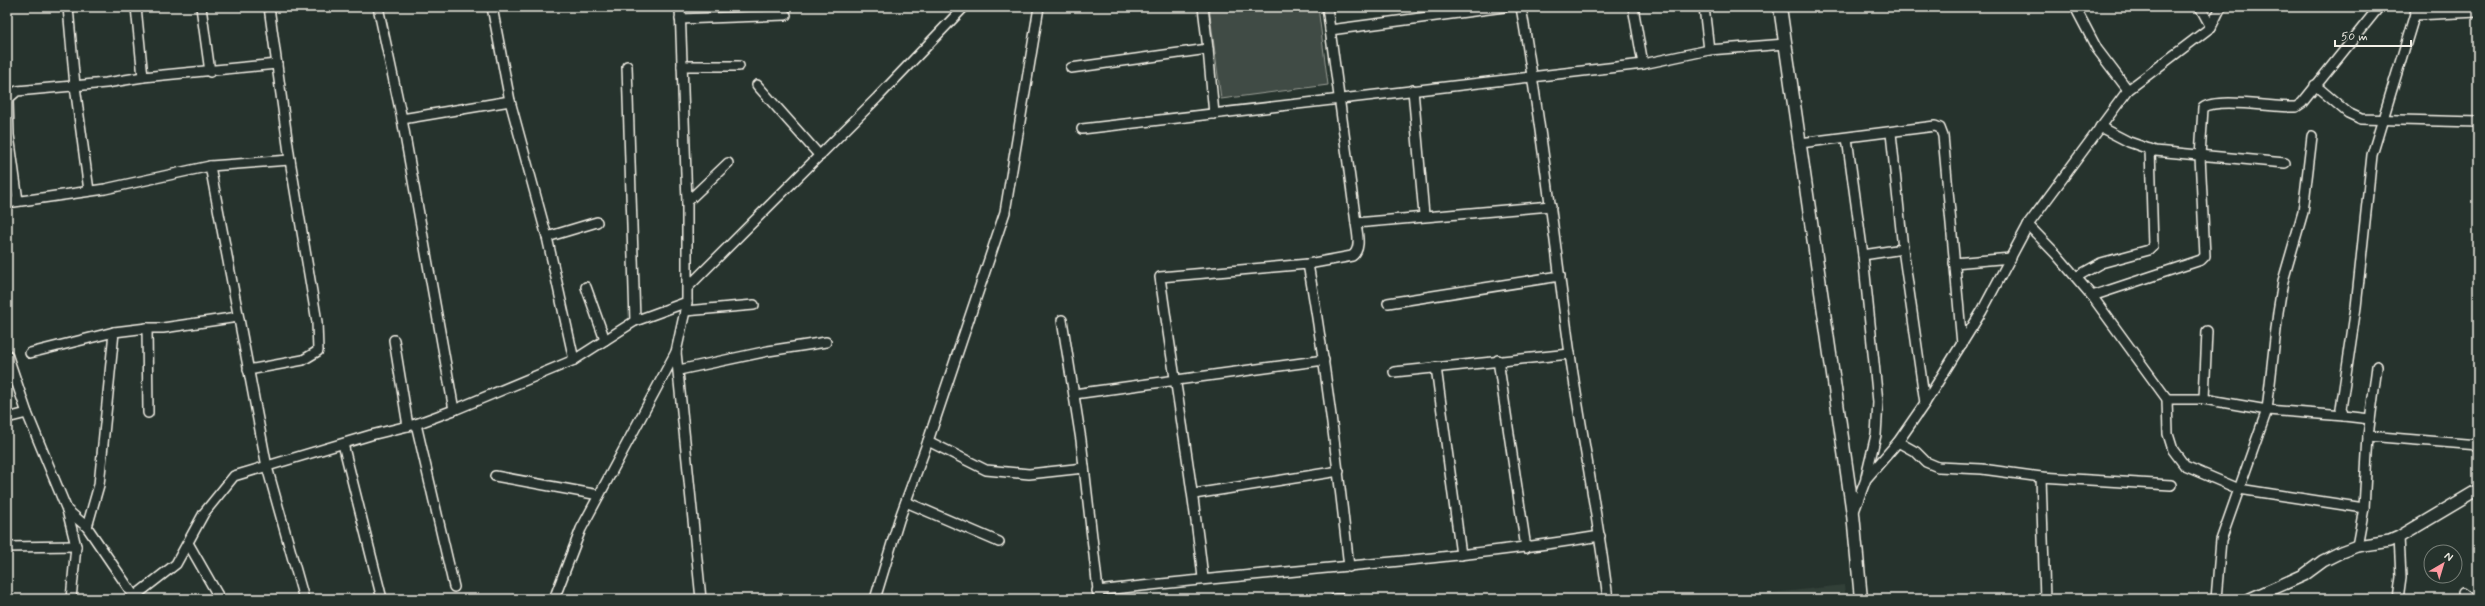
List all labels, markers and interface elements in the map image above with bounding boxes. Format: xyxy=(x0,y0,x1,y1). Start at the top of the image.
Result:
scale bar xyxy=(2335,22,2411,48)
text: 50 m xyxy=(2341,29,2368,45)
north arrow xyxy=(2423,544,2463,584)
text: N xyxy=(2441,549,2456,565)

